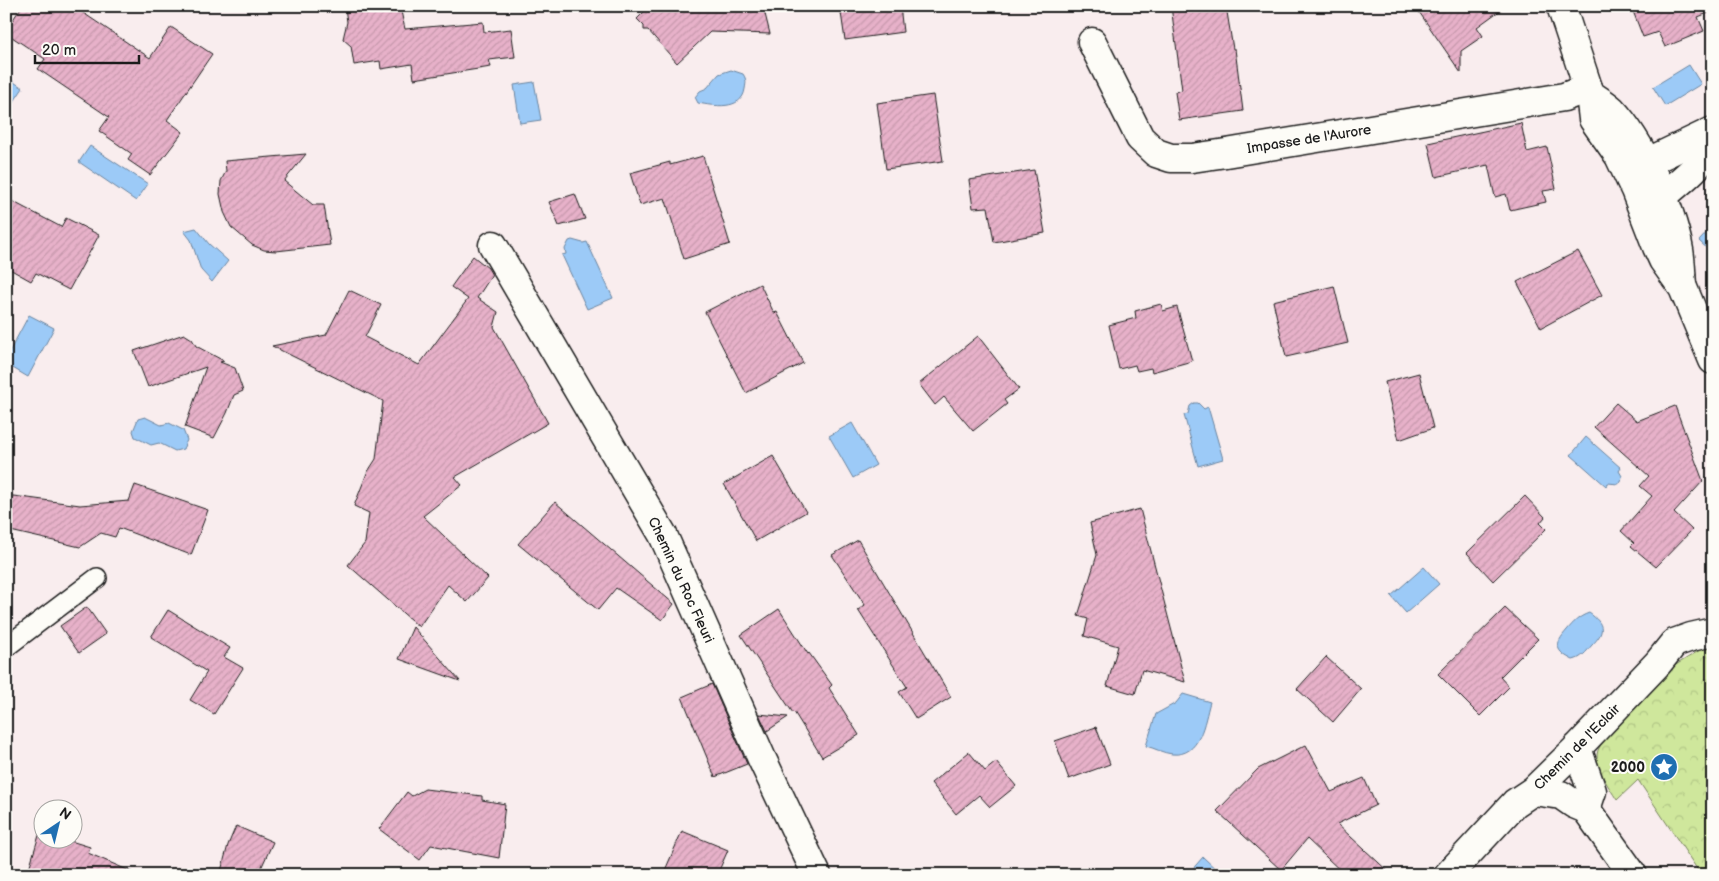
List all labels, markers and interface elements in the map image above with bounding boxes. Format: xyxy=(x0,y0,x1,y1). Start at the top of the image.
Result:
scale bar xyxy=(35,32,139,64)
text: 20 m xyxy=(42,41,76,60)
street label: Impasse de l'Aurore xyxy=(1246,121,1372,157)
street label: Chemin du Roc Fleuri xyxy=(644,514,718,646)
street label: Chemin de l'Eclair xyxy=(1530,700,1624,794)
place icon: 2000 xyxy=(1649,752,1679,782)
place label: 2000 xyxy=(1611,759,1645,776)
north arrow xyxy=(32,798,82,848)
text: N xyxy=(56,804,74,824)

